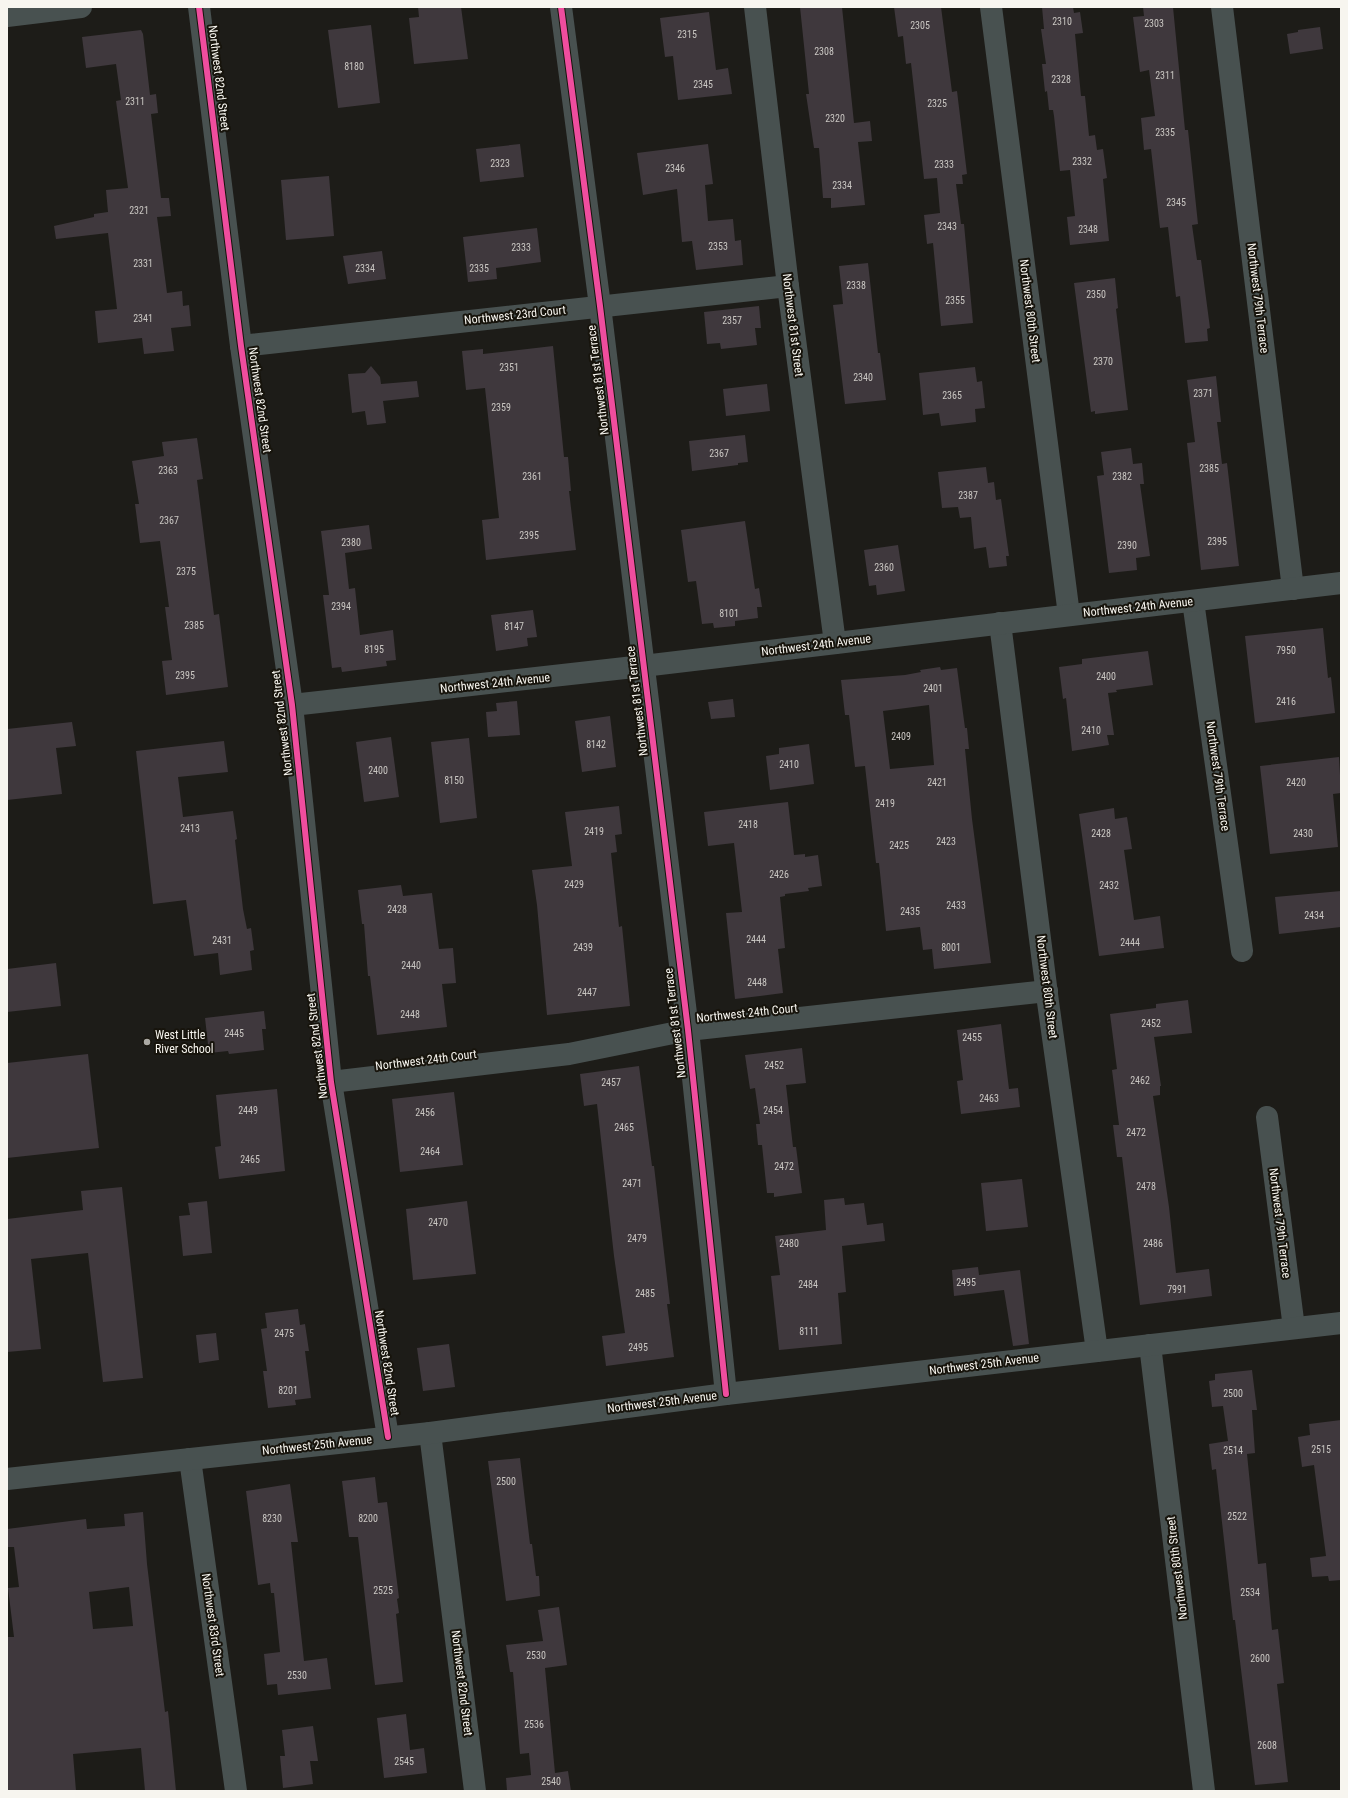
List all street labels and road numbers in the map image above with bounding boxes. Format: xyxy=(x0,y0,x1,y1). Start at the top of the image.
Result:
street label: Northwest 82nd Street xyxy=(206,24,232,132)
street label: Northwest 79th Terrace xyxy=(1244,242,1272,354)
street label: Northwest 80th Street xyxy=(1017,259,1043,364)
street label: Northwest 81st Street xyxy=(780,273,806,378)
street label: Northwest 23rd Court xyxy=(463,303,567,327)
street label: Northwest 81st Terrace xyxy=(584,324,612,436)
street label: Northwest 82nd Street xyxy=(246,346,274,454)
street label: Northwest 24th Avenue xyxy=(1082,594,1194,620)
street label: Northwest 24th Avenue xyxy=(760,631,872,659)
street label: Northwest 81st Terrace xyxy=(623,645,651,757)
street label: Northwest 82nd Street xyxy=(269,669,295,777)
street label: Northwest 24th Avenue xyxy=(439,670,551,696)
street label: Northwest 79th Terrace xyxy=(1203,720,1233,832)
street label: Northwest 80th Street xyxy=(1034,935,1060,1040)
street label: Northwest 81st Terrace xyxy=(661,967,689,1079)
street label: Northwest 82nd Street xyxy=(304,992,330,1100)
street label: Northwest 24th Court xyxy=(696,1001,799,1025)
street label: Northwest 24th Court xyxy=(375,1047,478,1073)
street label: Northwest 79th Terrace xyxy=(1266,1167,1294,1279)
street label: Northwest 82nd Street xyxy=(372,1309,402,1417)
street label: Northwest 25th Avenue xyxy=(928,1350,1040,1378)
street label: Northwest 25th Avenue xyxy=(606,1388,718,1416)
street label: Northwest 25th Avenue xyxy=(261,1432,373,1458)
street label: Northwest 80th Street xyxy=(1164,1515,1190,1620)
street label: Northwest 83rd Street xyxy=(199,1572,227,1678)
street label: Northwest 82nd Street xyxy=(449,1629,475,1737)

